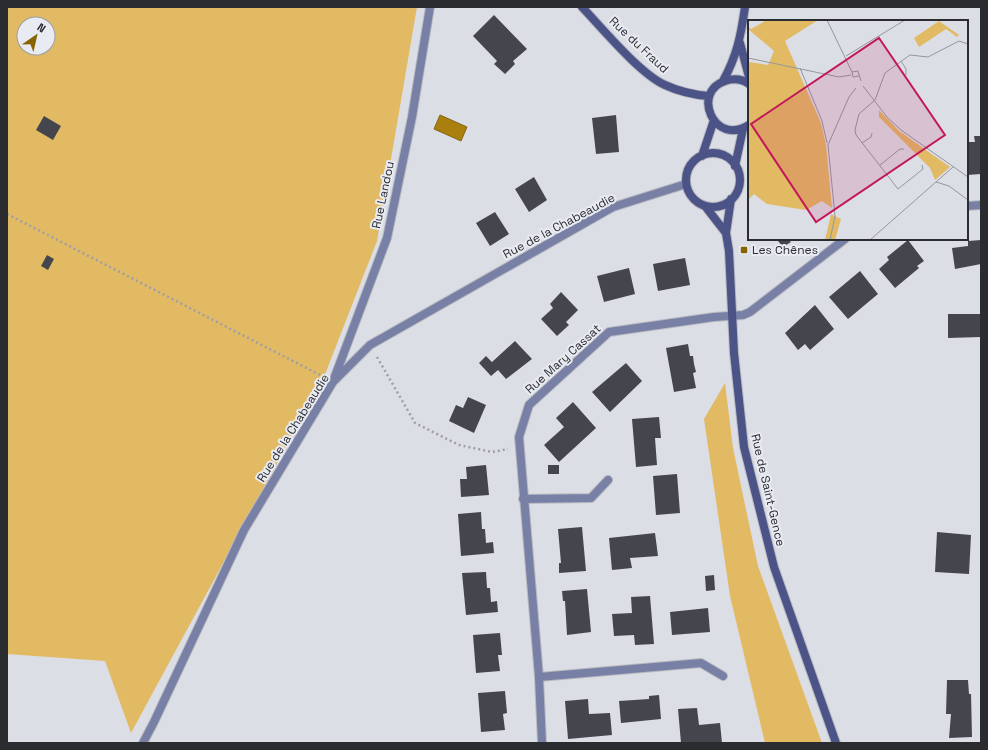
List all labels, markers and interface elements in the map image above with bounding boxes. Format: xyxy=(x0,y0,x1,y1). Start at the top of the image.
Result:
street label: Rue du Fraud xyxy=(606,13,672,77)
north arrow xyxy=(16,16,56,56)
text: N xyxy=(35,20,49,36)
inset map xyxy=(748,20,968,240)
street label: Rue Landou xyxy=(368,160,398,230)
street label: Rue de la Chabeaudie xyxy=(500,190,618,262)
place label: Les Chênes xyxy=(752,242,818,258)
marker: Les Chênes xyxy=(739,245,749,255)
street label: Rue Mary Cassat xyxy=(522,321,604,397)
street label: Rue de la Chabeaudie xyxy=(253,371,333,485)
street label: Rue de Saint-Gence xyxy=(747,432,789,548)

